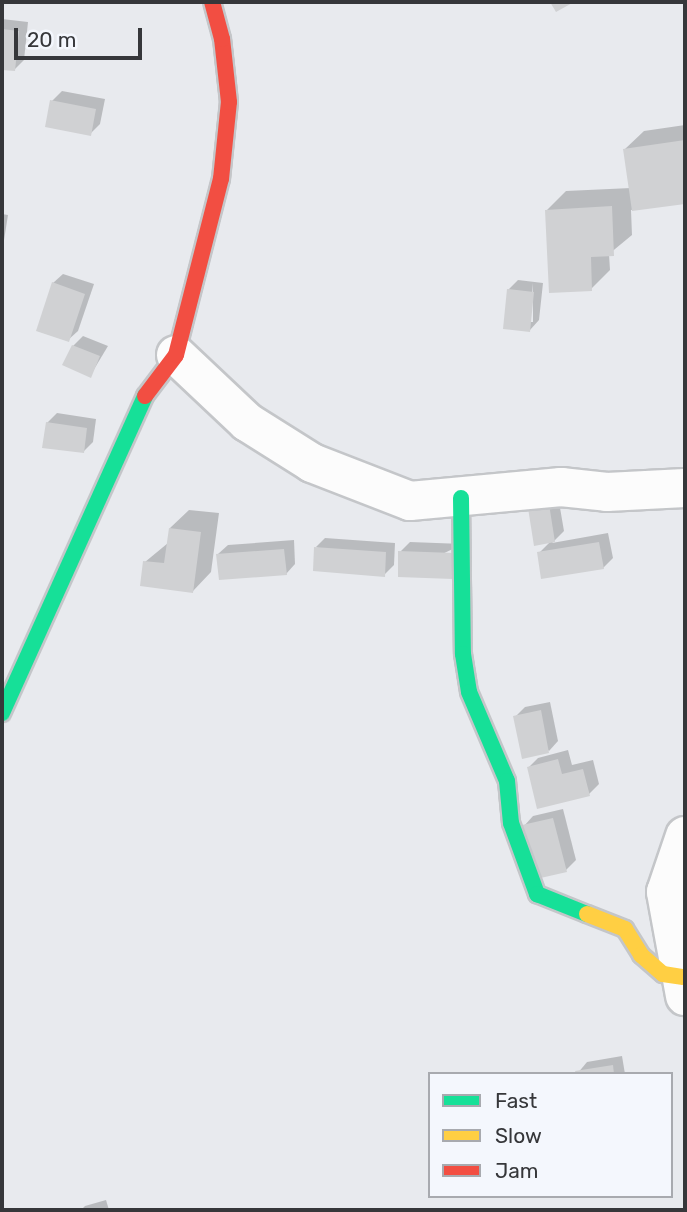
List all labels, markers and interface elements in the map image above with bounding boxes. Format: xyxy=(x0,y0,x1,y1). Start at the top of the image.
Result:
scale bar xyxy=(18,14,145,58)
text: 20 m xyxy=(27,27,76,52)
legend xyxy=(428,1072,673,1198)
text: Fast xyxy=(495,1088,537,1113)
text: Slow xyxy=(495,1123,542,1148)
text: Jam xyxy=(495,1158,539,1183)

